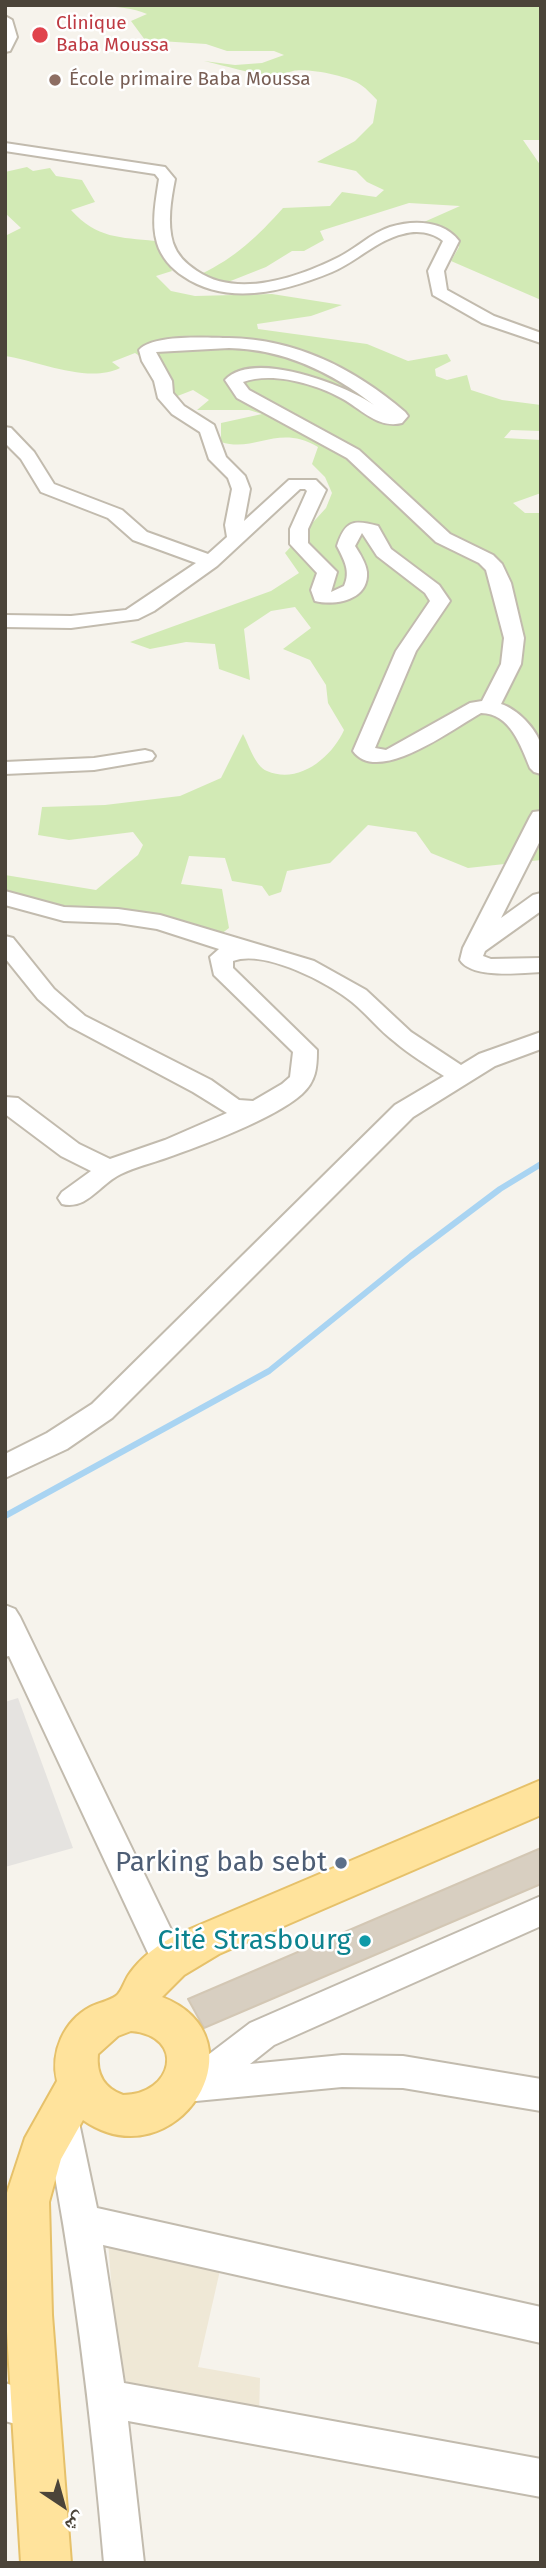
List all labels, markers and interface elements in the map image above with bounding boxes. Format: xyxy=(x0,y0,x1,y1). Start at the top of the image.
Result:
place label: Clinique Baba Moussa xyxy=(56,13,169,57)
marker: Clinique Baba Moussa xyxy=(30,25,50,45)
place label: École primaire Baba Moussa xyxy=(69,69,311,91)
marker: École primaire Baba Moussa xyxy=(47,72,63,88)
place label: Parking bab sebt xyxy=(115,1846,327,1880)
marker: Parking bab sebt xyxy=(333,1855,349,1871)
place label: Cité Strasbourg xyxy=(158,1924,351,1958)
marker: Cité Strasbourg xyxy=(357,1933,373,1949)
north arrow xyxy=(28,2470,98,2540)
text: ش xyxy=(61,2507,91,2538)

